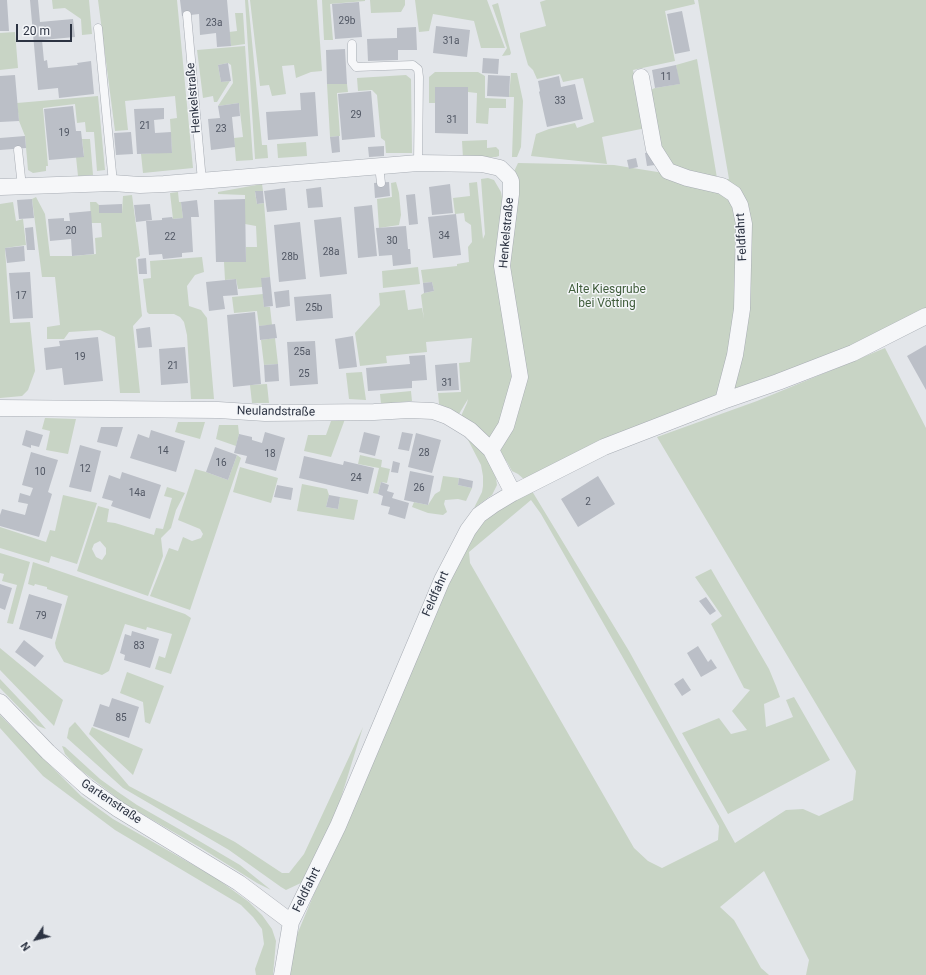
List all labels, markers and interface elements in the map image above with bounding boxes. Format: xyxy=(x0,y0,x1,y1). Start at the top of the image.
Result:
house number: 29b xyxy=(339,15,355,27)
scale bar xyxy=(18,16,74,42)
house number: 23a xyxy=(206,17,222,29)
text: 20 m xyxy=(23,24,50,38)
house number: 31a xyxy=(443,35,459,47)
street label: Henkelstraße xyxy=(184,62,204,134)
house number: 11 xyxy=(660,71,672,83)
house number: 33 xyxy=(554,95,566,107)
house number: 29 xyxy=(350,109,362,121)
house number: 31 xyxy=(446,114,458,126)
house number: 21 xyxy=(139,120,151,132)
house number: 23 xyxy=(215,123,227,135)
house number: 19 xyxy=(58,127,70,139)
street label: Henkelstraße xyxy=(497,197,517,269)
street label: Feldfahrt xyxy=(734,213,750,261)
house number: 20 xyxy=(65,225,77,237)
house number: 34 xyxy=(438,230,450,242)
house number: 22 xyxy=(164,231,176,243)
house number: 30 xyxy=(386,235,398,247)
house number: 28a xyxy=(323,246,339,258)
house number: 28b xyxy=(282,251,298,263)
park label: Alte Kiesgrube bei Vötting xyxy=(568,283,646,311)
house number: 17 xyxy=(15,290,27,302)
house number: 25b xyxy=(306,302,322,314)
house number: 25a xyxy=(294,346,310,358)
house number: 19 xyxy=(74,351,86,363)
house number: 21 xyxy=(167,360,179,372)
house number: 25 xyxy=(298,368,310,380)
house number: 31 xyxy=(441,377,453,389)
street label: Neulandstraße xyxy=(237,404,315,420)
house number: 14 xyxy=(157,445,169,457)
house number: 28 xyxy=(418,447,430,459)
house number: 18 xyxy=(264,448,276,460)
house number: 16 xyxy=(215,457,227,469)
house number: 12 xyxy=(79,463,91,475)
house number: 10 xyxy=(34,466,46,478)
house number: 24 xyxy=(350,472,362,484)
house number: 26 xyxy=(413,482,425,494)
house number: 14a xyxy=(129,487,145,499)
house number: 2 xyxy=(585,496,591,508)
street label: Feldfahrt xyxy=(420,569,452,619)
house number: 79 xyxy=(35,610,47,622)
house number: 83 xyxy=(133,640,145,652)
house number: 85 xyxy=(115,712,127,724)
street label: Gartenstraße xyxy=(78,776,144,828)
street label: Feldfahrt xyxy=(290,865,324,915)
north arrow xyxy=(16,919,56,959)
text: N xyxy=(18,939,33,953)

